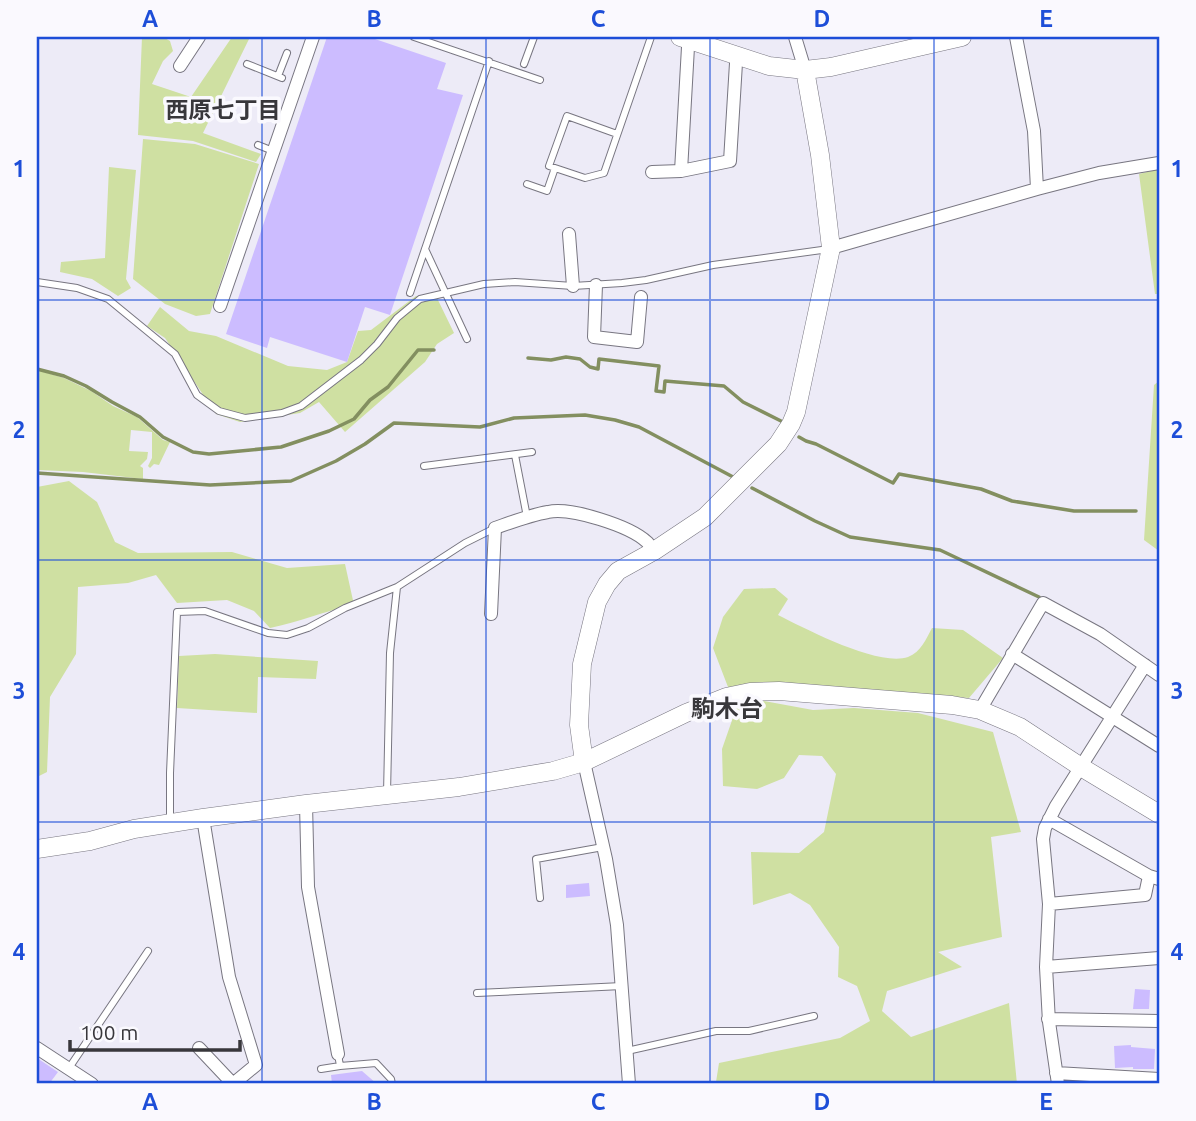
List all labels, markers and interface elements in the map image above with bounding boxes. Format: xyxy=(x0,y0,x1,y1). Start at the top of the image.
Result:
text: A xyxy=(142,6,158,31)
text: B xyxy=(366,6,382,31)
text: C xyxy=(591,6,606,31)
text: D xyxy=(814,6,830,31)
text: E xyxy=(1039,6,1053,31)
district label: 西原七丁目 xyxy=(166,97,281,122)
text: 1 xyxy=(13,156,25,181)
text: 1 xyxy=(1171,156,1183,181)
text: 2 xyxy=(13,417,25,442)
text: 2 xyxy=(1171,417,1183,442)
text: 3 xyxy=(13,678,25,703)
text: 3 xyxy=(1171,678,1183,703)
district label: 駒木台 xyxy=(691,695,763,722)
text: 4 xyxy=(13,939,26,964)
text: 4 xyxy=(1171,939,1184,964)
scale bar xyxy=(70,1009,240,1053)
text: 100 m xyxy=(80,1020,138,1044)
text: A xyxy=(142,1089,158,1114)
text: B xyxy=(366,1089,382,1114)
text: C xyxy=(591,1089,606,1114)
text: D xyxy=(814,1089,830,1114)
text: E xyxy=(1039,1089,1053,1114)

